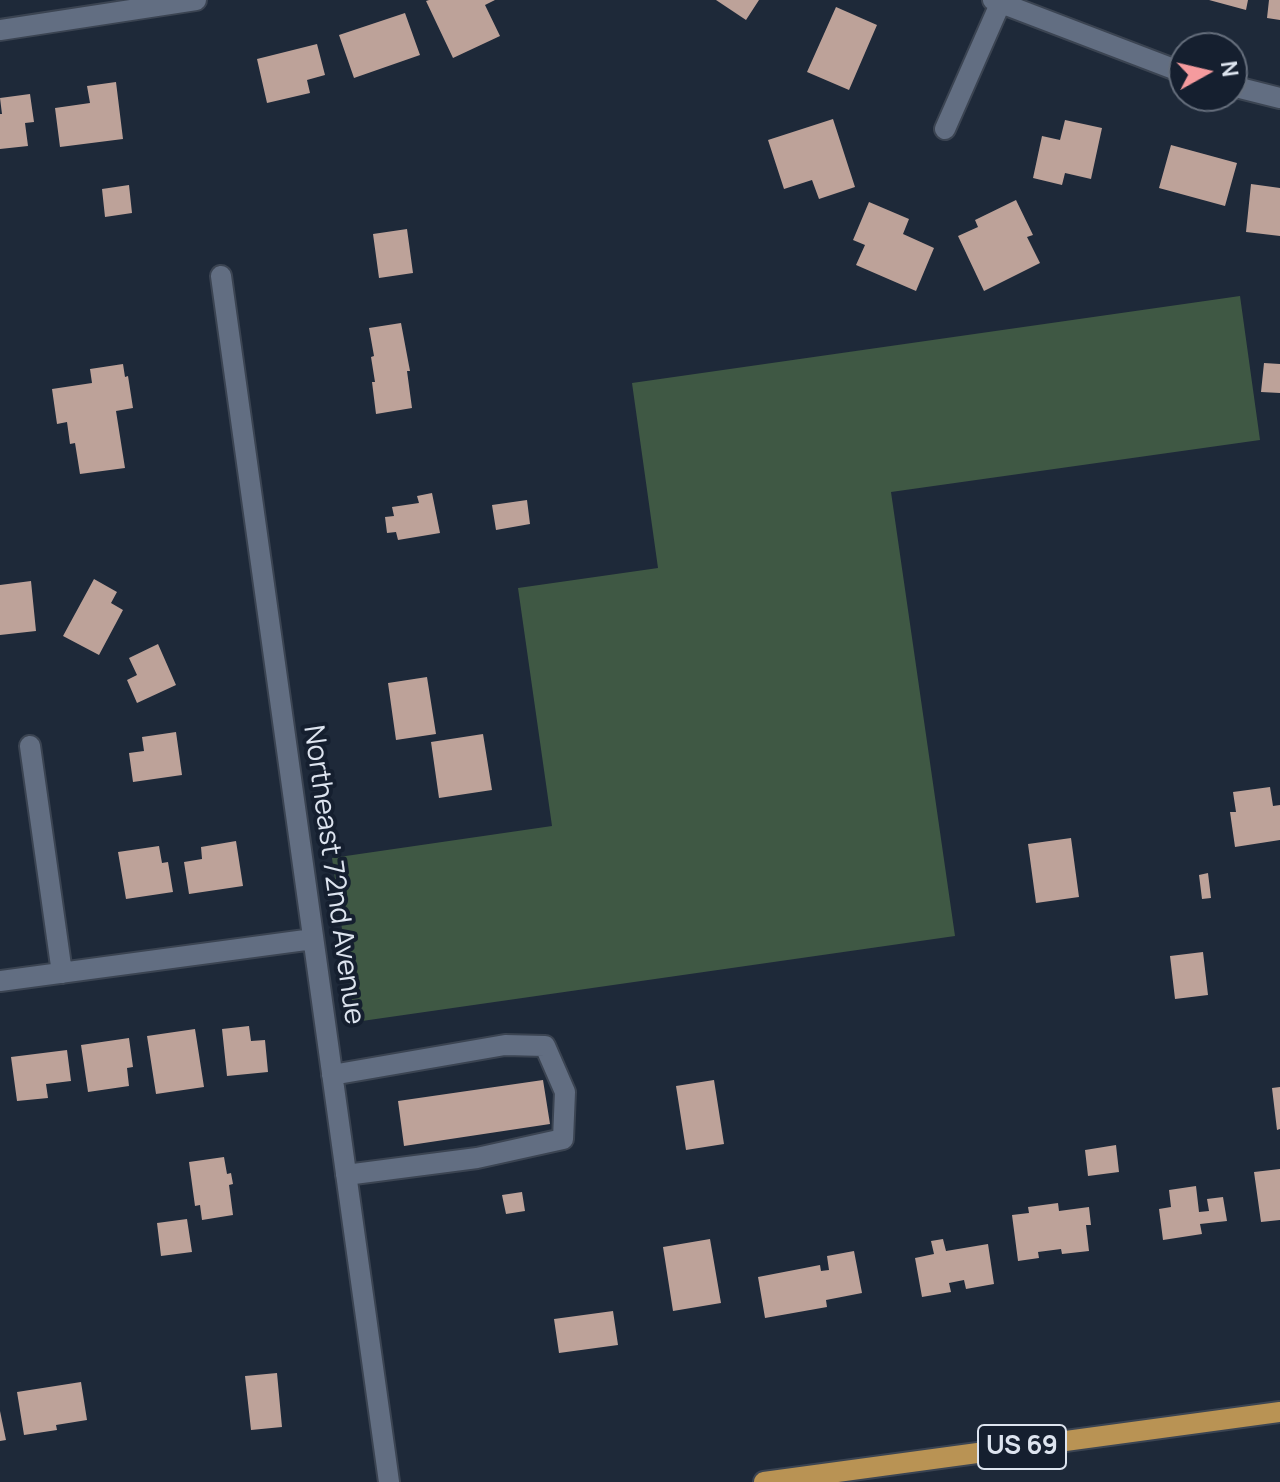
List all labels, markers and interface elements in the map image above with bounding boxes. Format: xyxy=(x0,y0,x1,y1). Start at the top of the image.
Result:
north arrow xyxy=(1168,32,1248,112)
text: N xyxy=(1214,59,1246,79)
street label: Northeast 72nd Avenue xyxy=(295,723,371,1027)
road number: US 69 xyxy=(978,1425,1066,1469)

